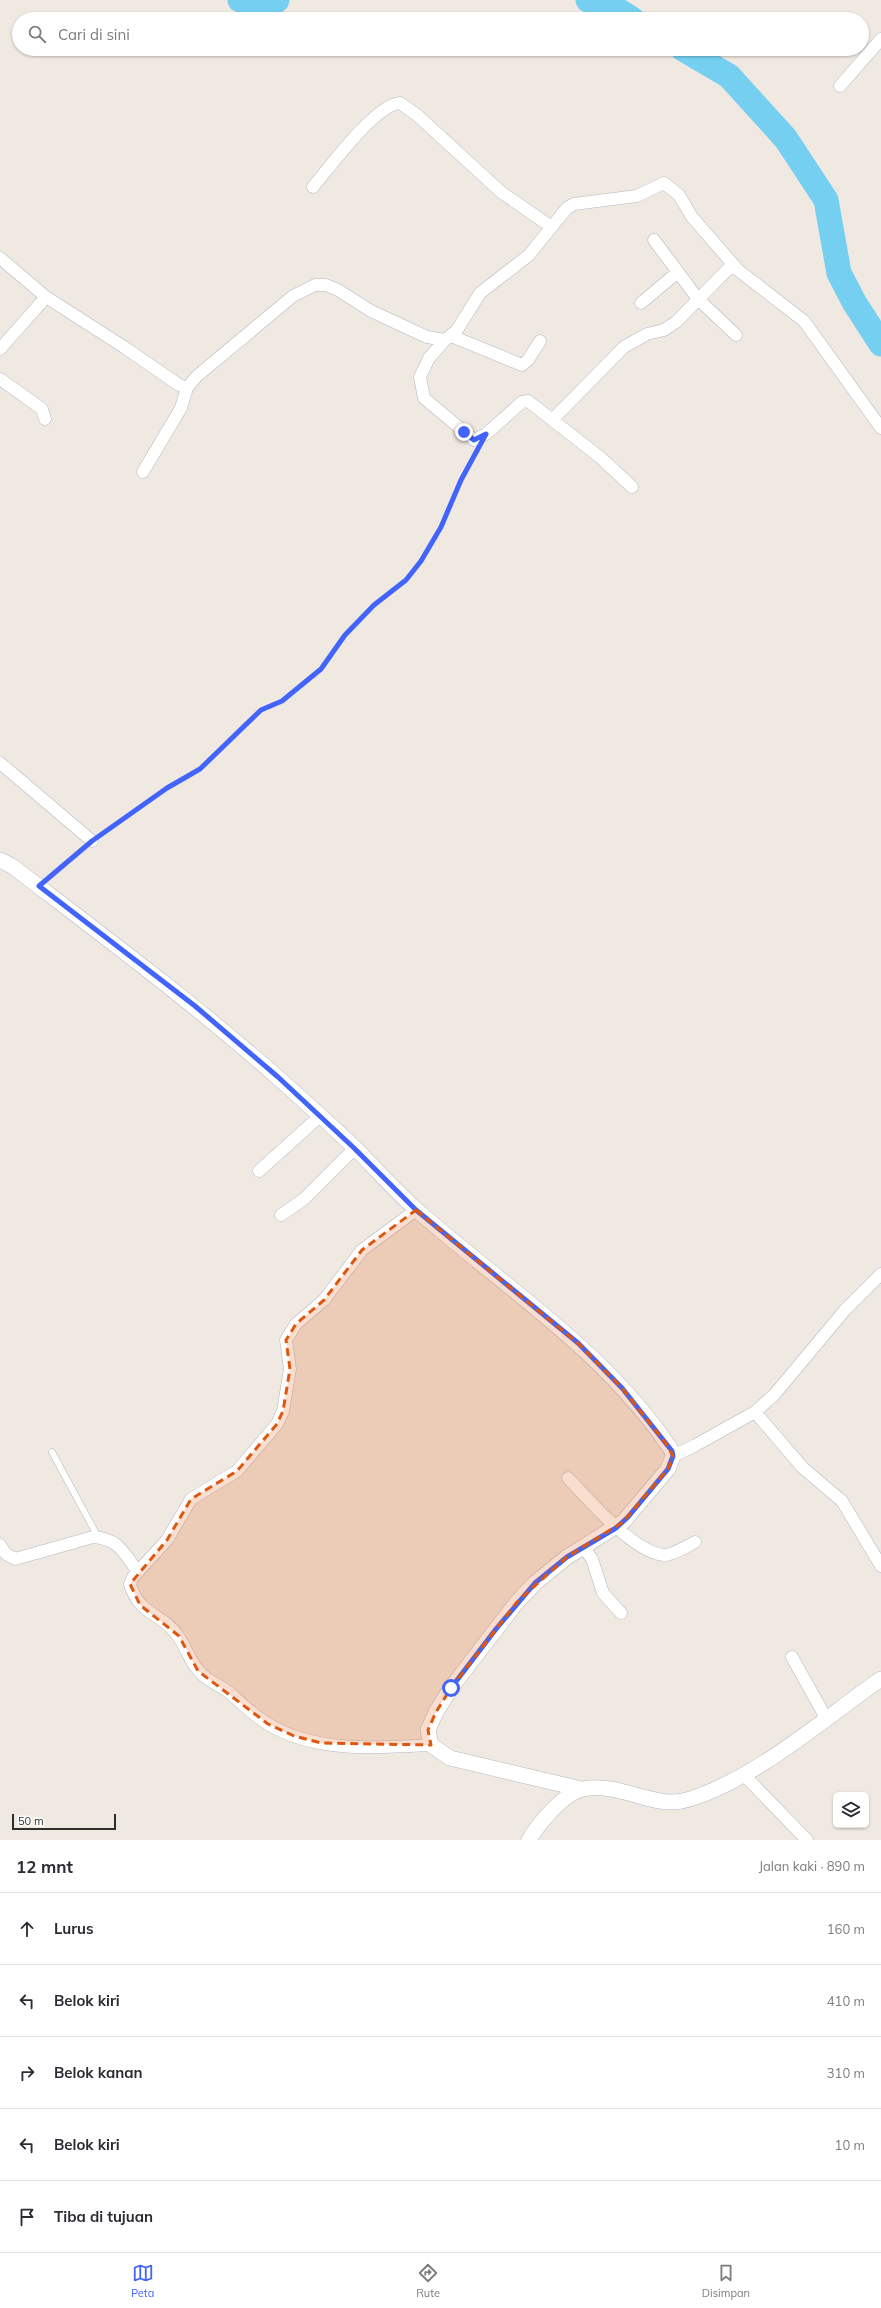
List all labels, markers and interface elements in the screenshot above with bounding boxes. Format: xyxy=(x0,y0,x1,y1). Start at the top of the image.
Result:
search box xyxy=(12,12,869,56)
icon: search xyxy=(26,23,48,45)
text: Cari di sini xyxy=(58,25,130,44)
route end xyxy=(455,423,473,441)
route start xyxy=(442,1679,460,1697)
map controls xyxy=(833,1792,869,1828)
button: layers xyxy=(833,1792,869,1828)
scale bar xyxy=(12,1812,116,1831)
text: 50 m xyxy=(18,1814,44,1828)
text: 12 mnt xyxy=(16,1856,73,1877)
text: Jalan kaki · 890 m xyxy=(759,1858,865,1874)
icon: ahead xyxy=(16,1918,38,1940)
text: Lurus xyxy=(54,1919,94,1938)
text: 160 m xyxy=(827,1921,865,1937)
icon: left xyxy=(16,1990,38,2012)
text: Belok kiri xyxy=(54,1991,120,2010)
text: 410 m xyxy=(827,1993,865,2009)
icon: right xyxy=(16,2062,38,2084)
text: Belok kanan xyxy=(54,2063,143,2082)
text: 310 m xyxy=(827,2065,865,2081)
icon: left xyxy=(16,2134,38,2156)
text: Belok kiri xyxy=(54,2135,120,2154)
text: 10 m xyxy=(835,2137,865,2153)
icon: arrive xyxy=(16,2206,38,2228)
text: Tiba di tujuan xyxy=(54,2207,153,2226)
tab: Peta xyxy=(131,2262,154,2300)
tab: Rute xyxy=(416,2262,440,2300)
tab: Disimpan xyxy=(702,2262,750,2300)

